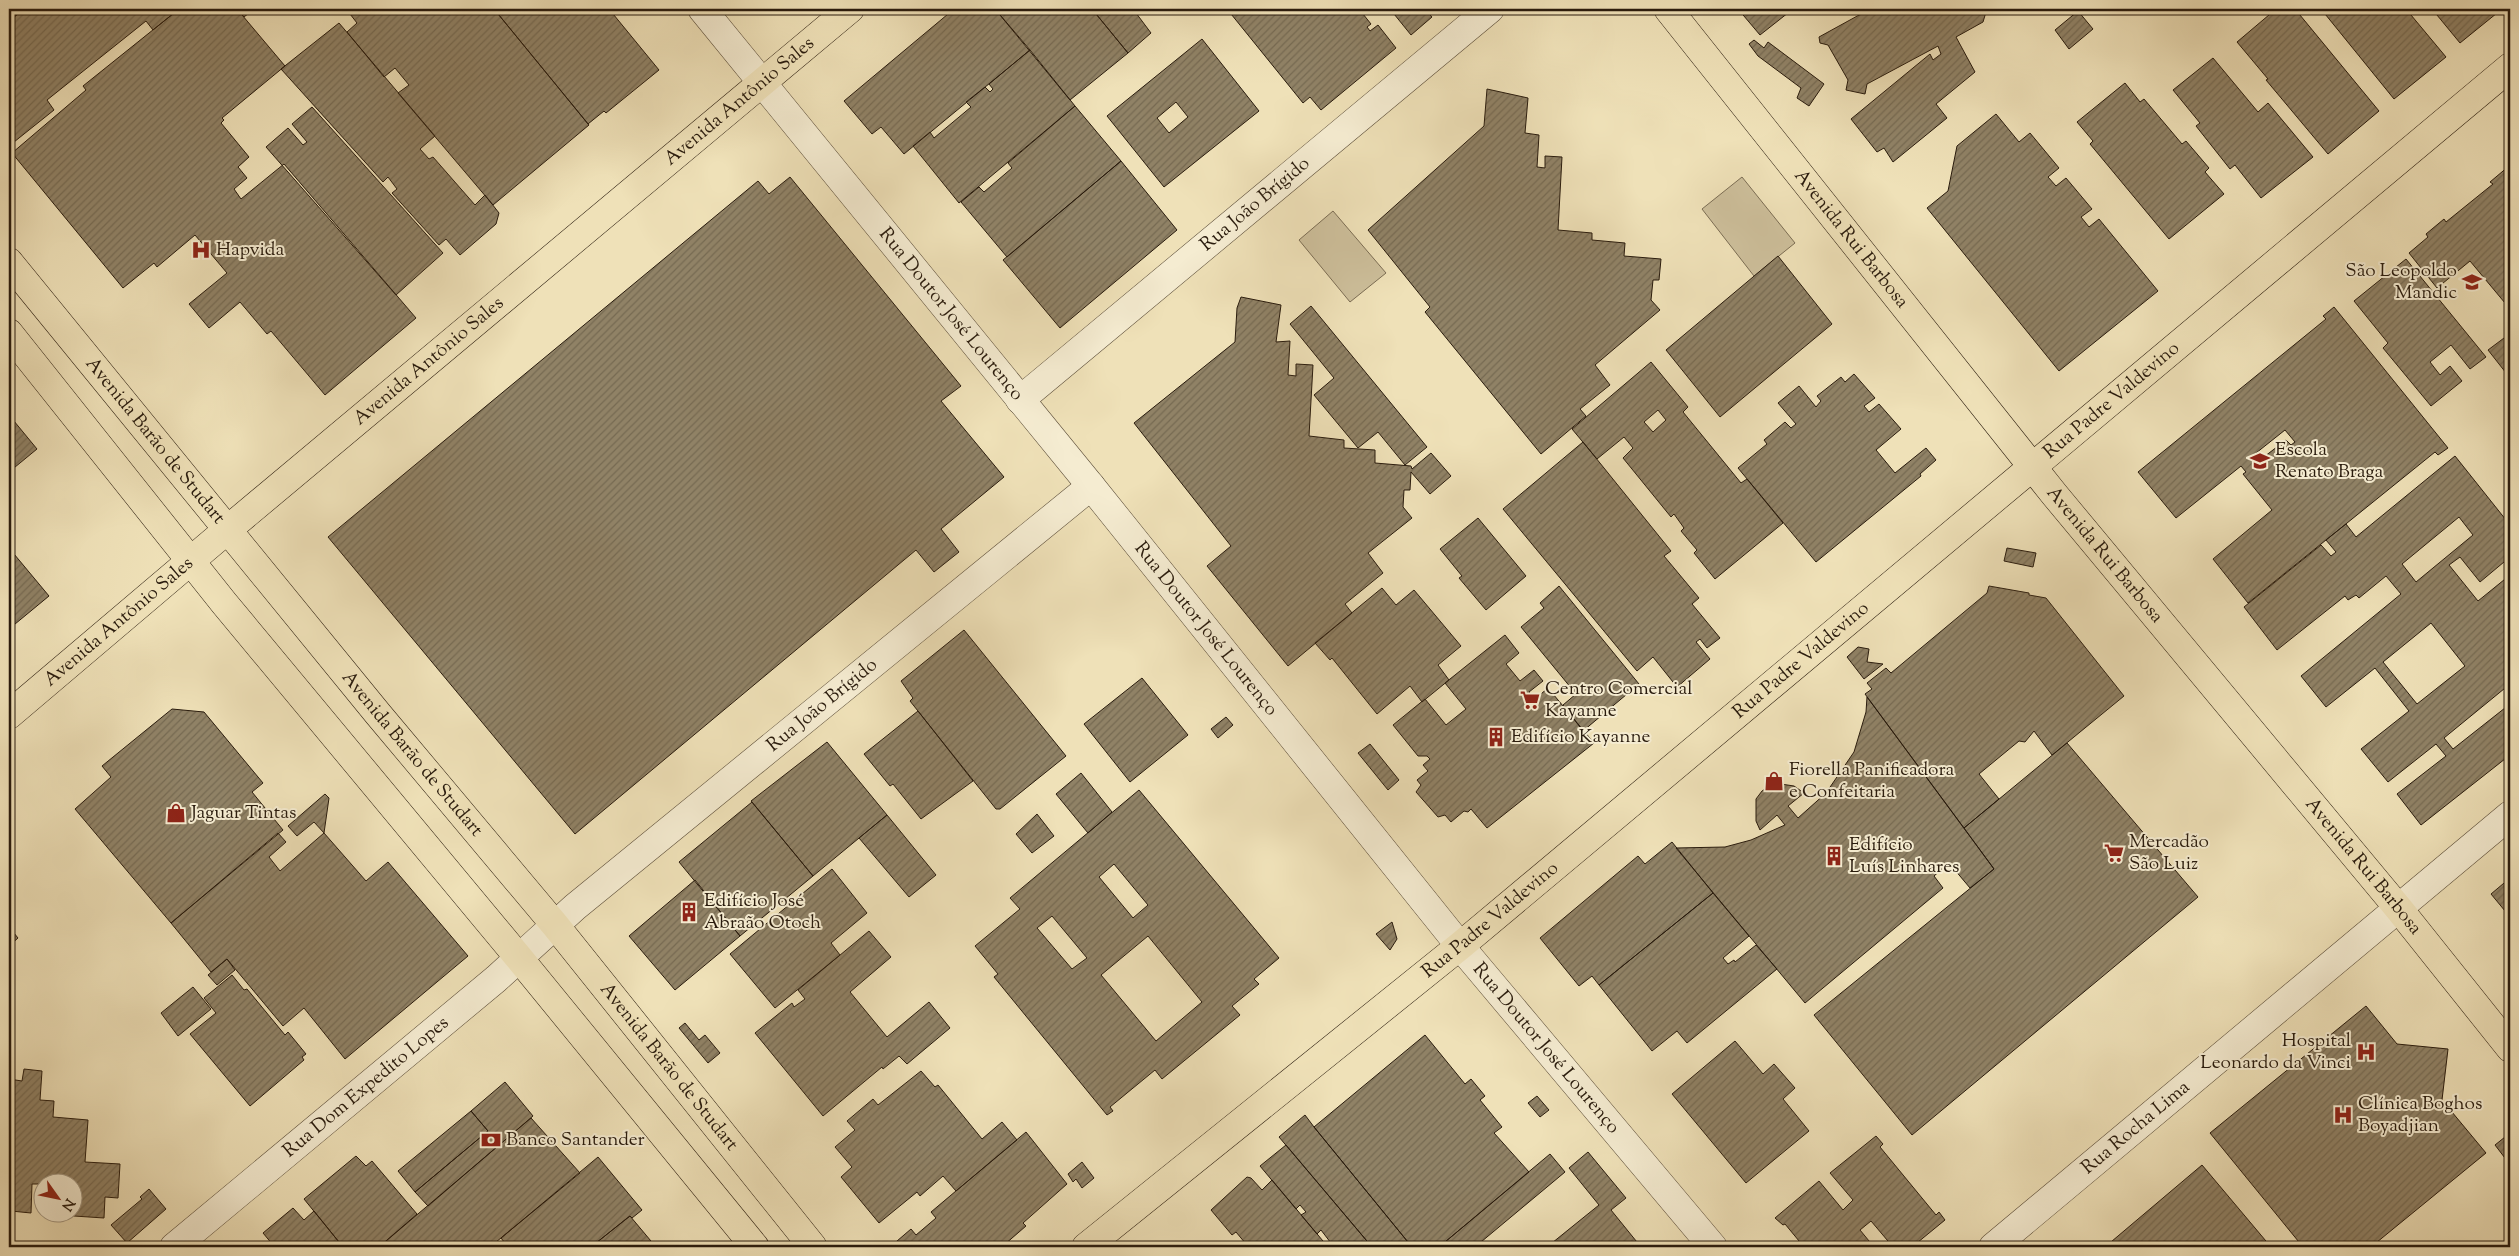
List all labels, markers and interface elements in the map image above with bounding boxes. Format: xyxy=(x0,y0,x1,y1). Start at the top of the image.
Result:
street label: Avenida Antônio Sales xyxy=(658,31,821,172)
street label: Rua João Brígido xyxy=(1194,151,1316,258)
street label: Avenida Rui Barbosa xyxy=(1787,164,1915,314)
street label: Rua Doutor José Lourenço xyxy=(872,222,1030,407)
place label: Hapvida xyxy=(216,237,285,264)
hospital icon: Hapvida xyxy=(190,239,212,261)
place label: São Leopoldo Mandic xyxy=(2345,258,2457,307)
school or university icon: São Leopoldo Mandic xyxy=(2461,271,2483,293)
street label: Avenida Antônio Sales xyxy=(348,290,510,432)
street label: Rua Padre Valdevino xyxy=(2038,335,2186,465)
street label: Avenida Barão de Studart xyxy=(79,352,232,531)
place label: Escola Renato Braga xyxy=(2275,437,2384,486)
school or university icon: Escola Renato Braga xyxy=(2249,450,2271,472)
street label: Avenida Rui Barbosa xyxy=(2040,481,2170,629)
street label: Rua Doutor José Lourenço xyxy=(1128,536,1284,722)
street label: Avenida Antônio Sales xyxy=(38,550,199,693)
street label: Rua Padre Valdevino xyxy=(1727,595,1875,725)
street label: Rua João Brígido xyxy=(761,652,883,759)
street label: Avenida Barão de Studart xyxy=(335,665,489,843)
place label: Centro Comercial Kayanne xyxy=(1545,676,1692,725)
supermarket icon: Centro Comercial Kayanne xyxy=(1519,689,1541,711)
place label: Edifício Kayanne xyxy=(1511,724,1651,751)
building icon: Edifício Kayanne xyxy=(1485,726,1507,748)
place label: Fiorella Panificadora e Confeitaria xyxy=(1789,757,1955,806)
shop icon: Fiorella Panificadora e Confeitaria xyxy=(1763,770,1785,792)
street label: Avenida Rui Barbosa xyxy=(2299,792,2428,941)
place label: Jaguar Tintas xyxy=(190,800,296,827)
shop icon: Jaguar Tintas xyxy=(165,802,187,824)
place label: Mercadão São Luiz xyxy=(2129,829,2209,878)
place label: Edifício Luís Linhares xyxy=(1849,832,1960,881)
supermarket icon: Mercadão São Luiz xyxy=(2103,842,2125,864)
building icon: Edifício Luís Linhares xyxy=(1823,845,1845,867)
street label: Rua Padre Valdevino xyxy=(1416,855,1565,985)
place label: Edifício José Abraão Otoch xyxy=(704,888,821,937)
building icon: Edifício José Abraão Otoch xyxy=(678,901,700,923)
street label: Rua Doutor José Lourenço xyxy=(1466,957,1626,1140)
street label: Avenida Barão de Studart xyxy=(593,977,745,1157)
street label: Rua Dom Expedito Lopes xyxy=(277,1010,455,1164)
place label: Hospital Leonardo da Vinci xyxy=(2200,1028,2351,1077)
hospital icon: Hospital Leonardo da Vinci xyxy=(2355,1041,2377,1063)
street label: Rua Rocha Lima xyxy=(2076,1074,2196,1181)
place label: Clínica Boghos Boyadjian xyxy=(2358,1091,2482,1140)
hospital icon: Clínica Boghos Boyadjian xyxy=(2332,1104,2354,1126)
place label: Banco Santander xyxy=(506,1127,645,1154)
bank icon: Banco Santander xyxy=(480,1129,502,1151)
north arrow xyxy=(32,1174,82,1224)
text: N xyxy=(56,1194,79,1214)

